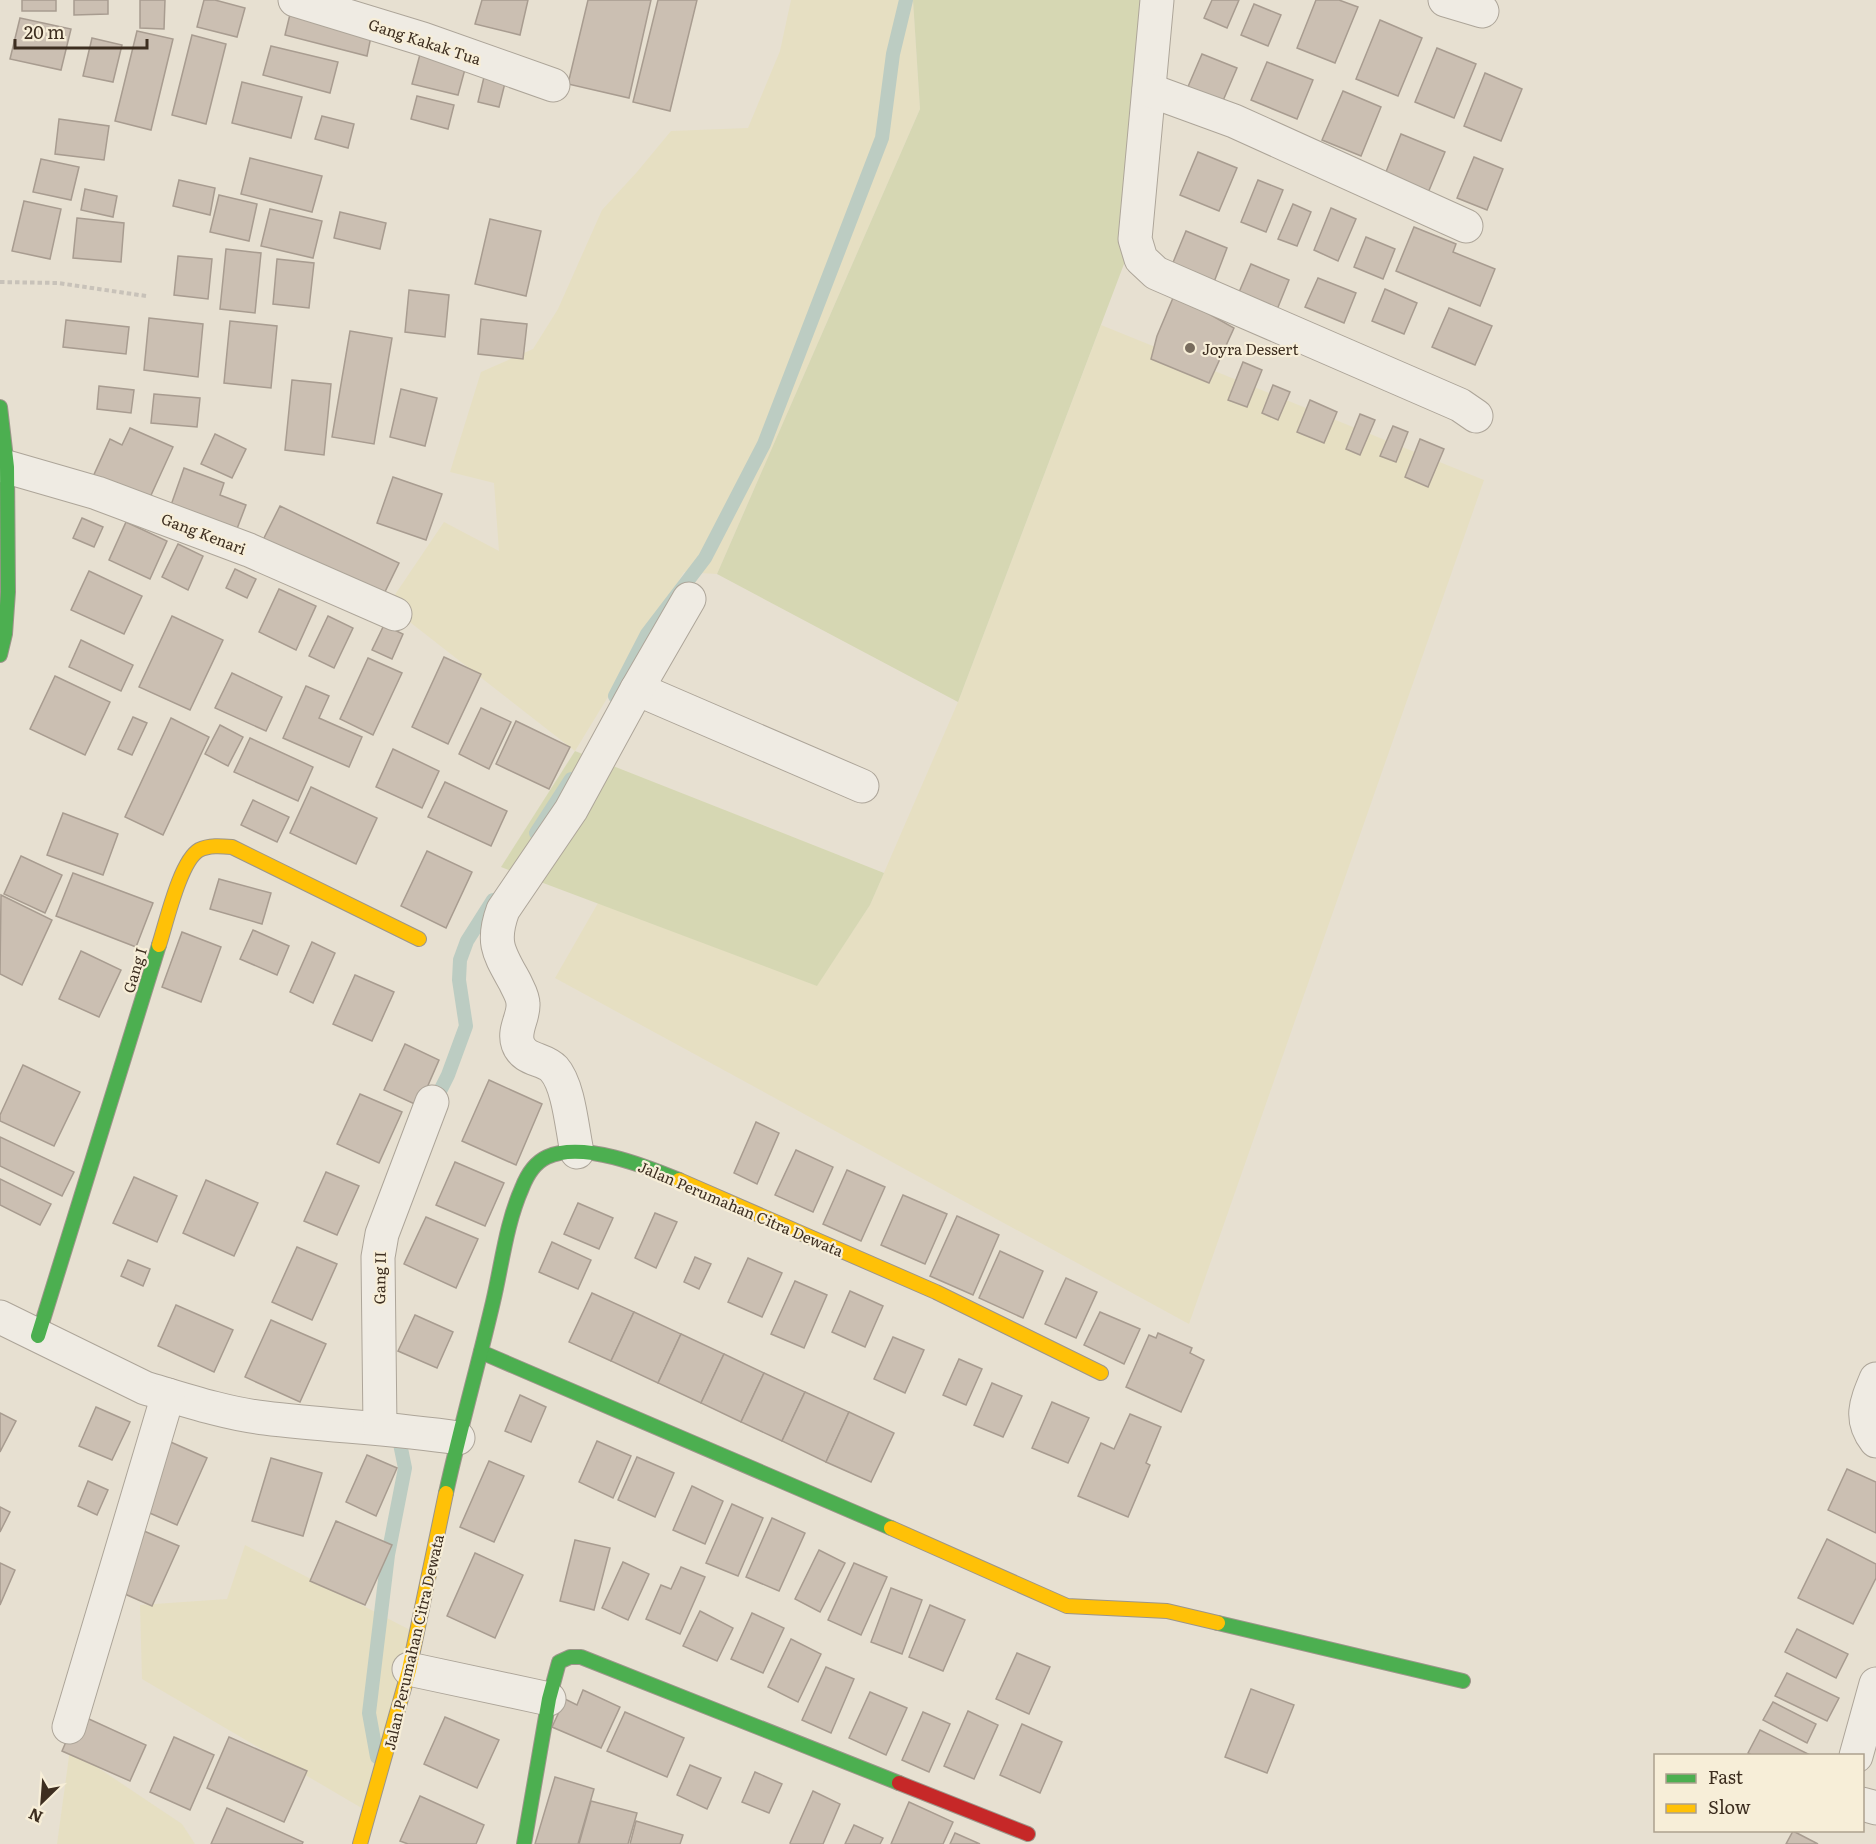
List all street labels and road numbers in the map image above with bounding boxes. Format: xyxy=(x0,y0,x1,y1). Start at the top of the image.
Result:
street label: Gang Kakak Tua xyxy=(366,12,485,70)
street label: Gang Kenari xyxy=(158,506,250,560)
street label: Gang I xyxy=(116,944,152,996)
street label: Jalan Perumahan Citra Dewata xyxy=(635,1154,848,1262)
street label: Gang II xyxy=(367,1251,391,1305)
street label: Jalan Perumahan Citra Dewata xyxy=(377,1531,449,1752)

